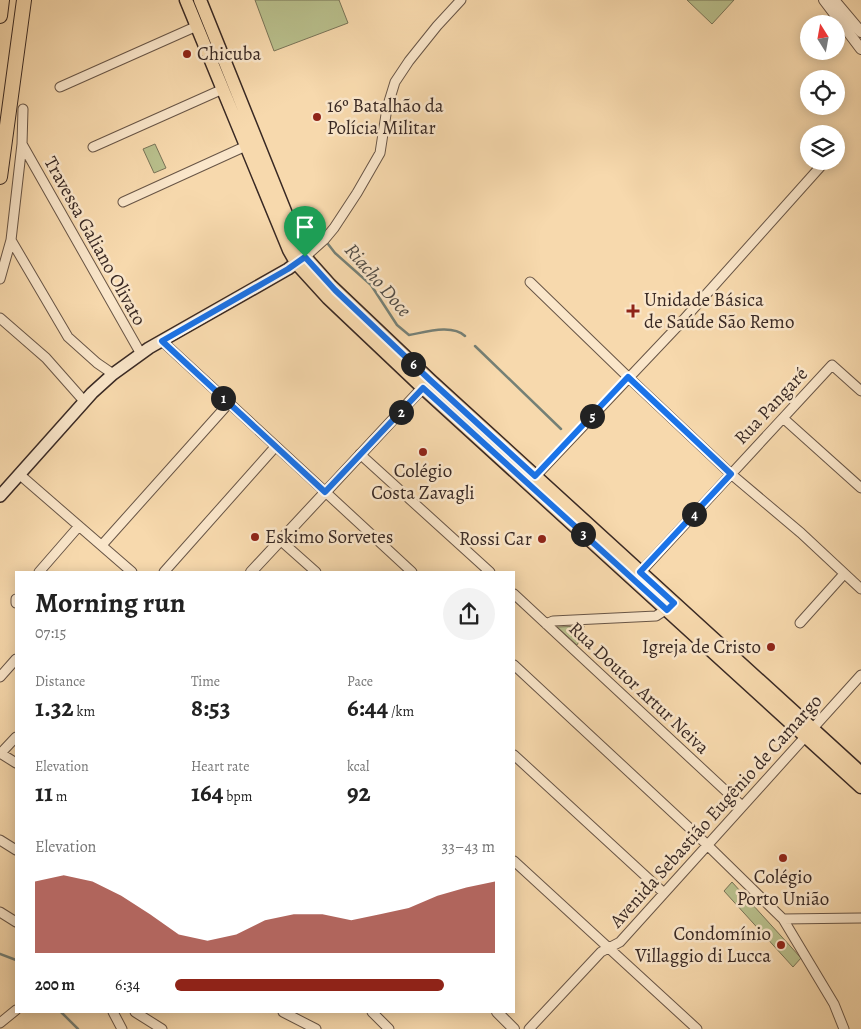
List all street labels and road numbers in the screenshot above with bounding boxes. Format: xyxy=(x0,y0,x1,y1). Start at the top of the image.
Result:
street label: Travessa Galiano Olivato xyxy=(38,152,152,330)
street label: Rua Pangaré xyxy=(728,362,814,450)
street label: Rua Doutor Artur Neiva xyxy=(563,616,715,760)
street label: Avenida Sebastião Eugênio de Camargo xyxy=(603,688,828,934)

